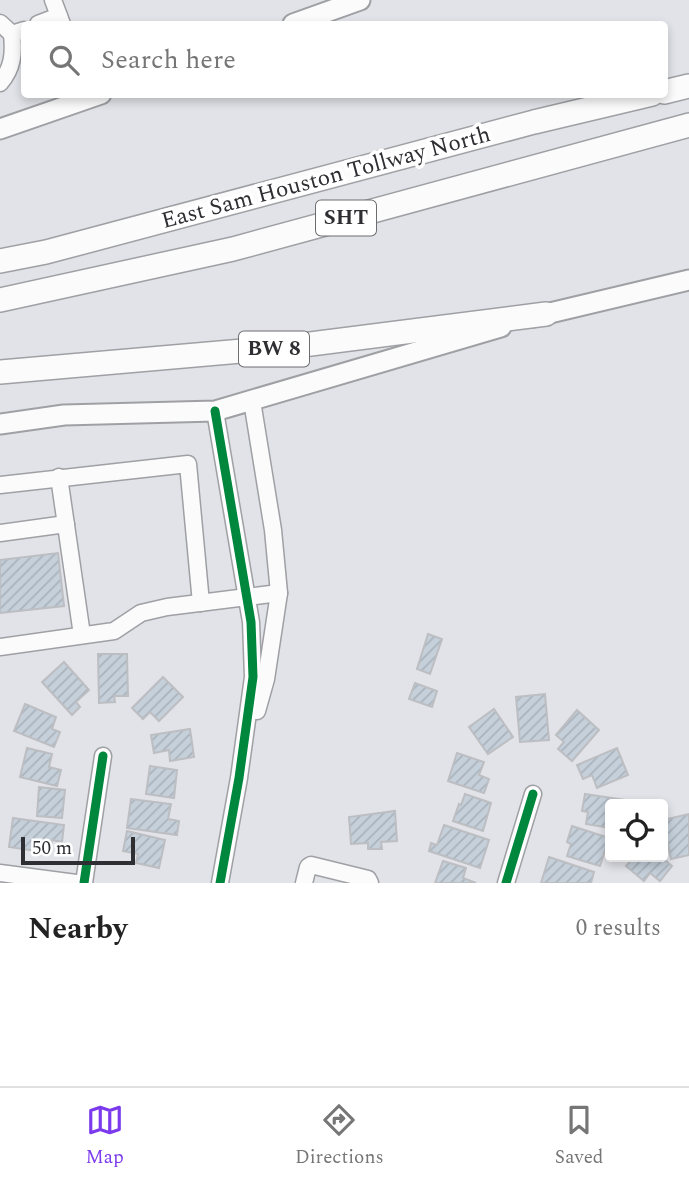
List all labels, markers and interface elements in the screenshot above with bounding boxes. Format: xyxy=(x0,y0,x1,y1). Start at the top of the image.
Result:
search box xyxy=(21,21,668,98)
text: Search here xyxy=(101,40,236,80)
icon: search xyxy=(45,41,83,79)
street label: East Sam Houston Tollway North xyxy=(157,117,495,239)
road number: SHT xyxy=(316,200,376,235)
road number: BW 8 xyxy=(239,332,309,366)
map controls xyxy=(605,799,668,862)
button: locate xyxy=(605,799,668,862)
scale bar xyxy=(21,834,135,866)
text: 50 m xyxy=(32,834,72,863)
text: Nearby xyxy=(28,906,127,952)
text: 0 results xyxy=(576,911,661,946)
tab: Map xyxy=(86,1101,124,1172)
tab: Directions xyxy=(295,1101,384,1172)
tab: Saved xyxy=(555,1101,603,1172)

